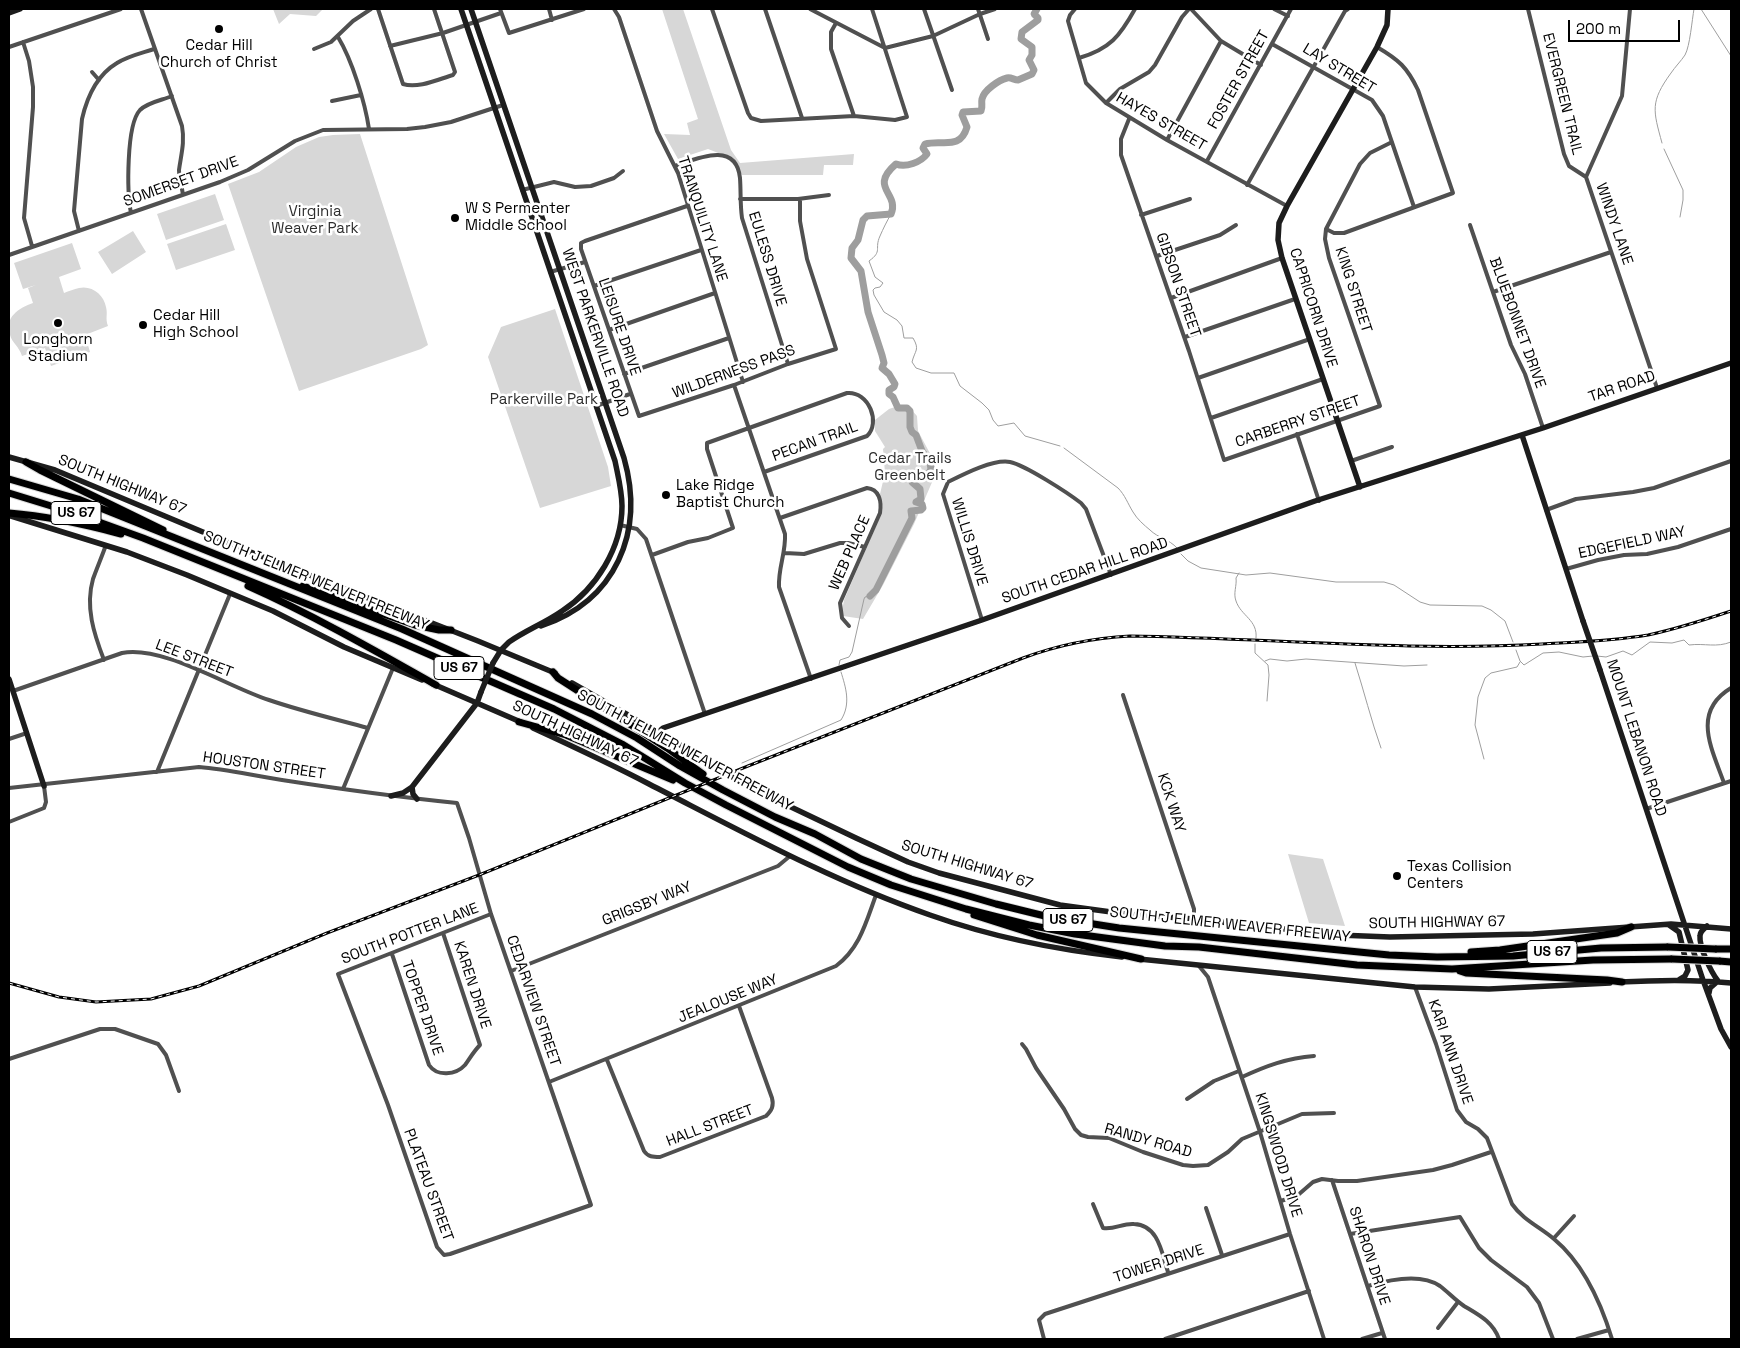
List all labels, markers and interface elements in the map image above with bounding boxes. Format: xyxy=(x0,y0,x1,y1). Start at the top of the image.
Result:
scale bar xyxy=(1570,10,1682,42)
text: 200 m xyxy=(1576,19,1621,38)
marker: Cedar Hill Church of Christ xyxy=(213,23,225,35)
street label: FOSTER STREET xyxy=(1204,27,1274,133)
street label: EVERGREEN TRAIL xyxy=(1538,31,1586,157)
place label: Cedar Hill Church of Christ xyxy=(160,37,278,72)
street label: LAY STREET xyxy=(1299,40,1379,98)
street label: HAYES STREET xyxy=(1113,89,1209,155)
street label: SOMERSET DRIVE xyxy=(121,153,241,211)
street label: TRANQUILITY LANE xyxy=(673,154,731,284)
street label: WINDY LANE xyxy=(1592,181,1636,267)
place label: W S Permenter Middle School xyxy=(465,200,570,235)
park label: Virginia Weaver Park xyxy=(271,203,359,238)
street label: EULESS DRIVE xyxy=(744,209,790,309)
marker: W S Permenter Middle School xyxy=(449,212,461,224)
street label: GIBSON STREET xyxy=(1152,230,1204,340)
street label: KING STREET xyxy=(1331,245,1375,335)
street label: WEST PARKERVILLE ROAD xyxy=(558,246,632,420)
street label: CAPRICORN DRIVE xyxy=(1285,246,1341,370)
street label: BLUEBONNET DRIVE xyxy=(1485,255,1549,391)
street label: LEISURE DRIVE xyxy=(594,276,644,378)
place label: Cedar Hill High School xyxy=(153,307,239,342)
marker: Longhorn Stadium xyxy=(52,317,64,329)
marker: Cedar Hill High School xyxy=(137,319,149,331)
place label: Longhorn Stadium xyxy=(23,331,93,366)
street label: WILDERNESS PASS xyxy=(670,341,798,403)
street label: TAR ROAD xyxy=(1586,367,1658,407)
park label: Parkerville Park xyxy=(490,391,598,409)
street label: CARBERRY STREET xyxy=(1233,392,1363,452)
street label: PECAN TRAIL xyxy=(770,418,860,466)
park label: Cedar Trails Greenbelt xyxy=(868,450,952,485)
street label: SOUTH HIGHWAY 67 xyxy=(55,451,189,519)
place label: Lake Ridge Baptist Church xyxy=(676,477,784,512)
marker: Lake Ridge Baptist Church xyxy=(660,489,672,501)
street label: WILLIS DRIVE xyxy=(947,496,991,588)
road number: US 67 xyxy=(51,502,101,524)
street label: WEB PLACE xyxy=(826,513,874,593)
street label: EDGEFIELD WAY xyxy=(1577,523,1687,563)
street label: SOUTH J ELMER WEAVER FREEWAY xyxy=(201,527,431,635)
street label: SOUTH CEDAR HILL ROAD xyxy=(999,534,1171,608)
street label: LEE STREET xyxy=(153,636,235,682)
road number: US 67 xyxy=(434,656,484,680)
street label: MOUNT LEBANON ROAD xyxy=(1602,657,1670,819)
street label: SOUTH J ELMER WEAVER FREEWAY xyxy=(574,686,796,816)
street label: SOUTH HIGHWAY 67 xyxy=(509,697,641,771)
street label: HOUSTON STREET xyxy=(202,748,326,784)
street label: KCK WAY xyxy=(1153,771,1189,835)
street label: SOUTH HIGHWAY 67 xyxy=(899,836,1035,894)
place label: Texas Collision Centers xyxy=(1407,858,1512,893)
marker: Texas Collision Centers xyxy=(1391,870,1403,882)
street label: GRIGSBY WAY xyxy=(600,878,694,930)
street label: SOUTH POTTER LANE xyxy=(339,899,481,969)
street label: SOUTH J ELMER WEAVER FREEWAY xyxy=(1109,903,1351,947)
road number: US 67 xyxy=(1043,908,1093,932)
street label: SOUTH HIGHWAY 67 xyxy=(1369,913,1505,933)
street label: CEDARVIEW STREET xyxy=(502,933,564,1069)
street label: KAREN DRIVE xyxy=(449,939,495,1031)
road number: US 67 xyxy=(1527,940,1577,964)
street label: TOPPER DRIVE xyxy=(397,958,447,1058)
street label: JEALOUSE WAY xyxy=(675,971,781,1027)
street label: KARI ANN DRIVE xyxy=(1424,997,1476,1107)
street label: KINGSWOOD DRIVE xyxy=(1251,1091,1305,1219)
street label: HALL STREET xyxy=(664,1101,756,1151)
street label: RANDY ROAD xyxy=(1102,1120,1194,1162)
street label: PLATEAU STREET xyxy=(399,1126,457,1244)
street label: SHARON DRIVE xyxy=(1345,1204,1393,1308)
street label: TOWER DRIVE xyxy=(1112,1241,1206,1287)

